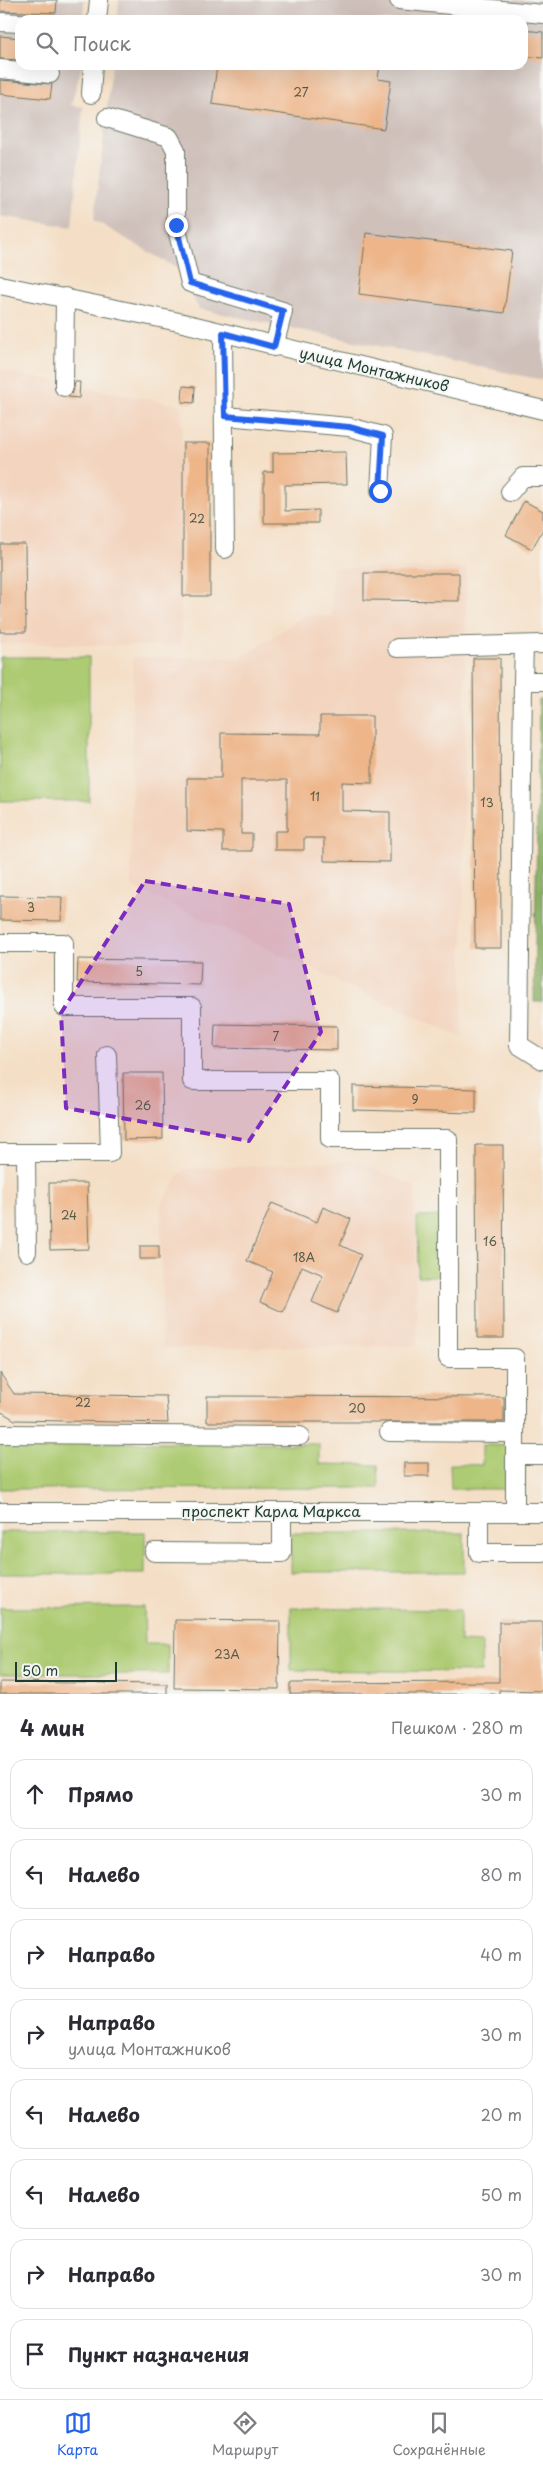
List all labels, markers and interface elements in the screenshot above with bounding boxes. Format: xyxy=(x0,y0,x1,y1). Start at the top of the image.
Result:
search box xyxy=(15,15,528,70)
icon: search xyxy=(33,29,61,57)
text: Поиск xyxy=(73,29,131,57)
house number: 27 xyxy=(294,83,309,101)
route end xyxy=(165,214,188,237)
street label: улица Монтажников xyxy=(297,340,452,397)
route start xyxy=(369,480,392,503)
house number: 22 xyxy=(189,509,205,527)
house number: 11 xyxy=(310,787,320,805)
house number: 13 xyxy=(480,793,494,811)
house number: 3 xyxy=(27,898,35,916)
house number: 5 xyxy=(135,962,143,980)
house number: 7 xyxy=(273,1027,280,1045)
house number: 9 xyxy=(411,1090,419,1108)
house number: 26 xyxy=(135,1096,151,1114)
house number: 24 xyxy=(61,1206,77,1224)
house number: 16 xyxy=(483,1232,497,1250)
house number: 18А xyxy=(293,1248,315,1266)
house number: 22 xyxy=(75,1393,91,1411)
house number: 20 xyxy=(348,1399,366,1417)
street label: проспект Карла Маркса xyxy=(182,1499,361,1522)
house number: 23А xyxy=(214,1645,240,1663)
scale bar xyxy=(15,1659,118,1682)
text: 50 m xyxy=(22,1660,58,1681)
text: 4 мин xyxy=(20,1711,85,1743)
text: Пешком · 280 m xyxy=(391,1715,523,1739)
icon: ahead xyxy=(21,1780,49,1808)
text: Прямо xyxy=(68,1780,133,1808)
text: 30 m xyxy=(480,1782,522,1806)
icon: left xyxy=(21,1860,49,1888)
text: Налево xyxy=(68,1860,140,1888)
text: 80 m xyxy=(480,1862,522,1886)
icon: right xyxy=(21,1940,49,1968)
text: Направо xyxy=(68,1940,155,1968)
text: 40 m xyxy=(480,1942,522,1966)
text: Направо xyxy=(68,2008,155,2036)
icon: right xyxy=(21,2020,49,2048)
text: 30 m xyxy=(480,2022,522,2046)
text: улица Монтажников xyxy=(68,2036,231,2060)
icon: left xyxy=(21,2100,49,2128)
text: Налево xyxy=(68,2100,140,2128)
text: 20 m xyxy=(481,2102,522,2126)
icon: left xyxy=(21,2180,49,2208)
text: Налево xyxy=(68,2180,140,2208)
text: 50 m xyxy=(481,2182,522,2206)
icon: right xyxy=(21,2260,49,2288)
text: Направо xyxy=(68,2260,155,2288)
text: 30 m xyxy=(480,2262,522,2286)
icon: arrive xyxy=(21,2340,49,2368)
text: Пункт назначения xyxy=(68,2340,249,2368)
tab: Карта xyxy=(57,2409,98,2460)
tab: Маршрут xyxy=(212,2409,278,2460)
tab: Сохранённые xyxy=(392,2409,486,2460)

